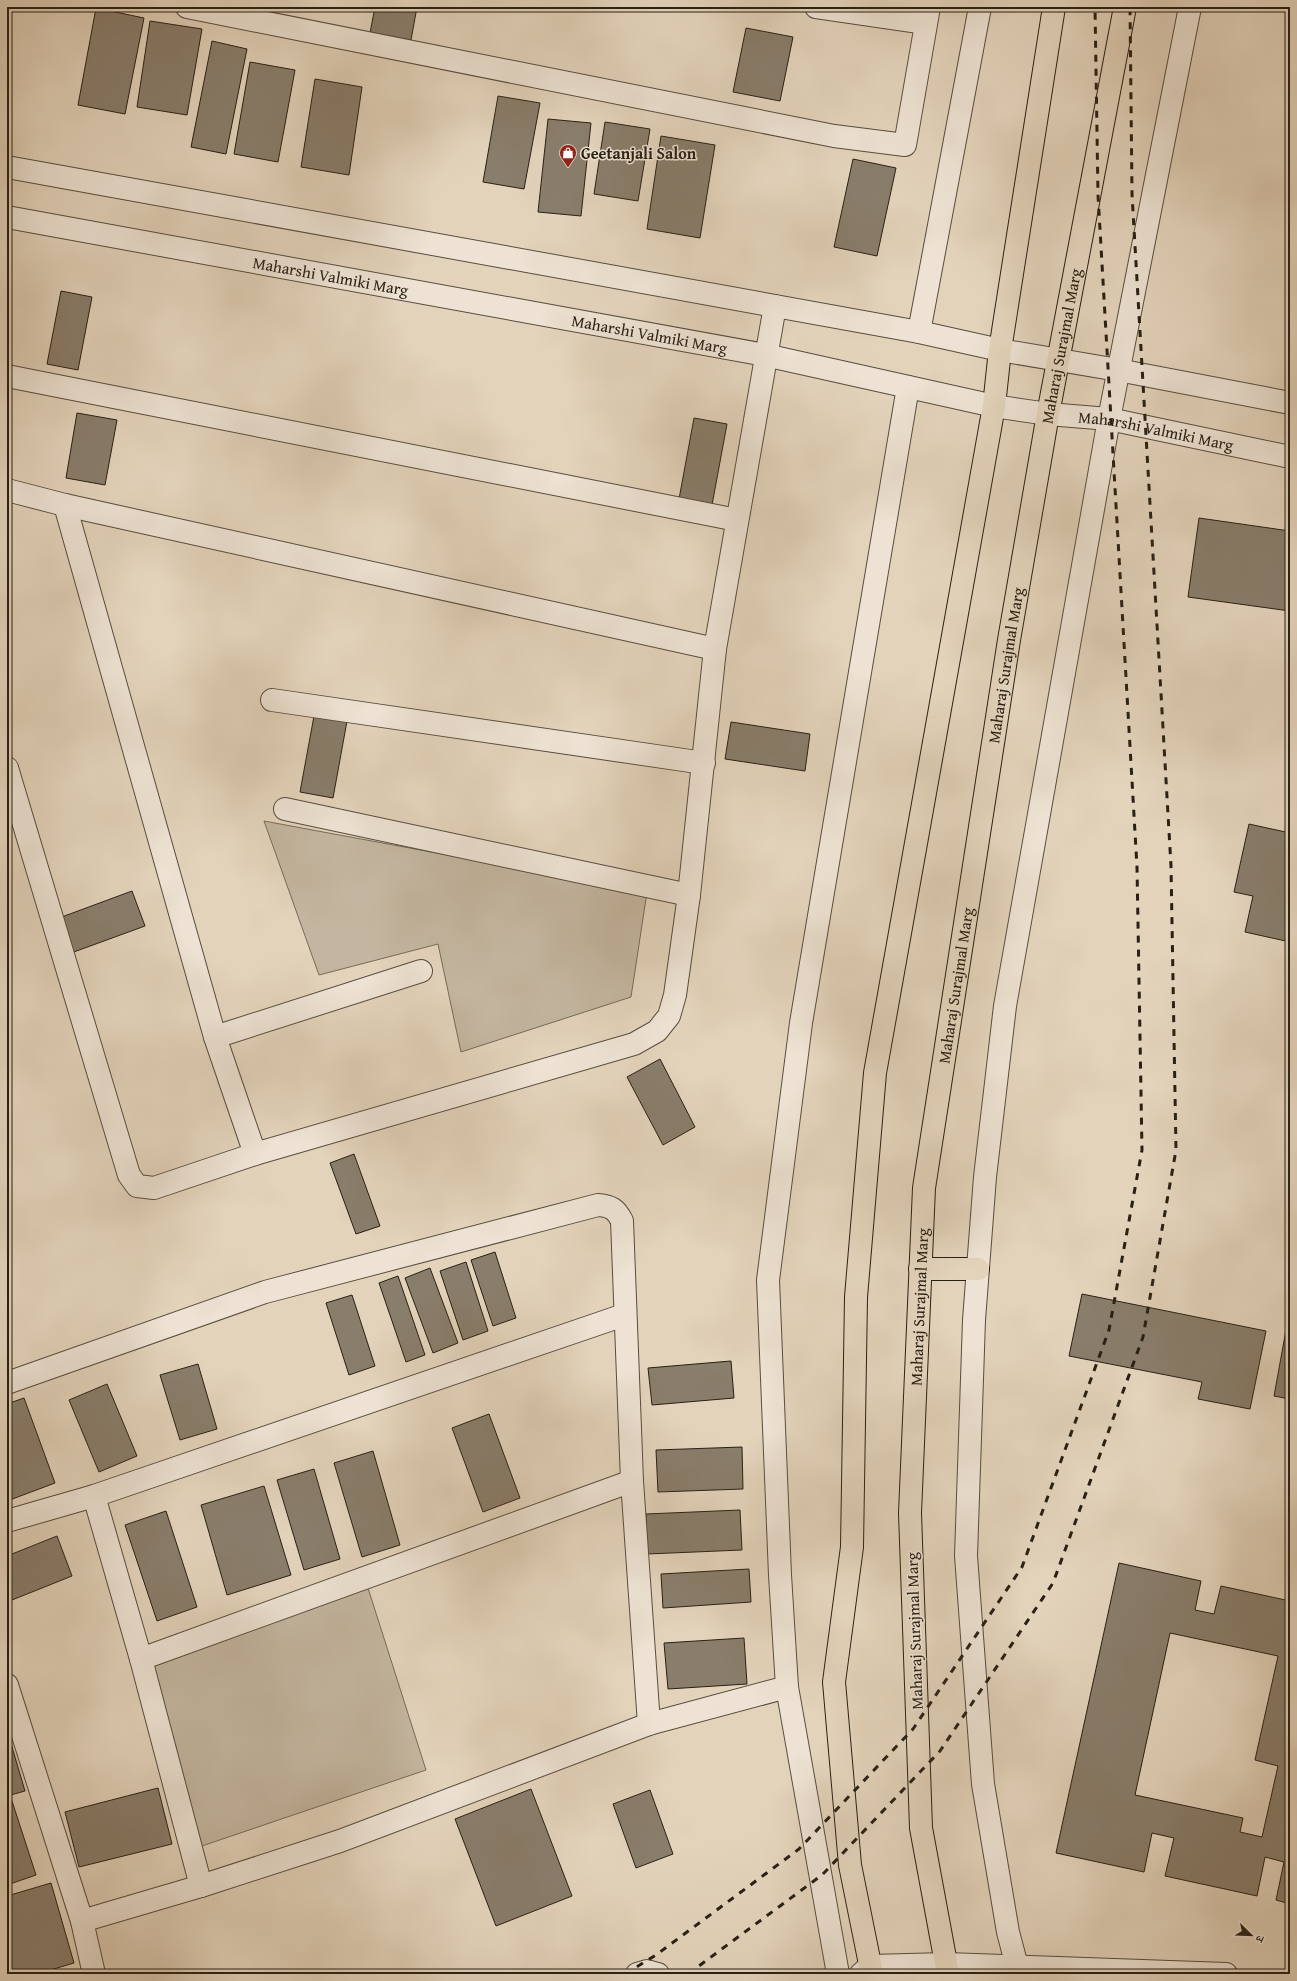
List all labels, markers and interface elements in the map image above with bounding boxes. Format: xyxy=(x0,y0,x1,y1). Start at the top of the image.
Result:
place label: Geetanjali Salon xyxy=(581,141,697,165)
shop icon: Geetanjali Salon xyxy=(558,143,578,168)
street label: Maharshi Valmiki Marg xyxy=(251,250,410,302)
street label: Maharaj Surajmal Marg xyxy=(1035,266,1087,426)
street label: Maharshi Valmiki Marg xyxy=(570,308,729,360)
street label: Maharshi Valmiki Marg xyxy=(1077,405,1236,457)
street label: Maharaj Surajmal Marg xyxy=(981,585,1030,745)
street label: Maharaj Surajmal Marg xyxy=(931,906,979,1065)
street label: Maharaj Surajmal Marg xyxy=(903,1228,934,1386)
street label: Maharaj Surajmal Marg xyxy=(899,1552,929,1710)
north arrow xyxy=(1231,1915,1271,1955)
text: उ xyxy=(1251,1932,1269,1946)

